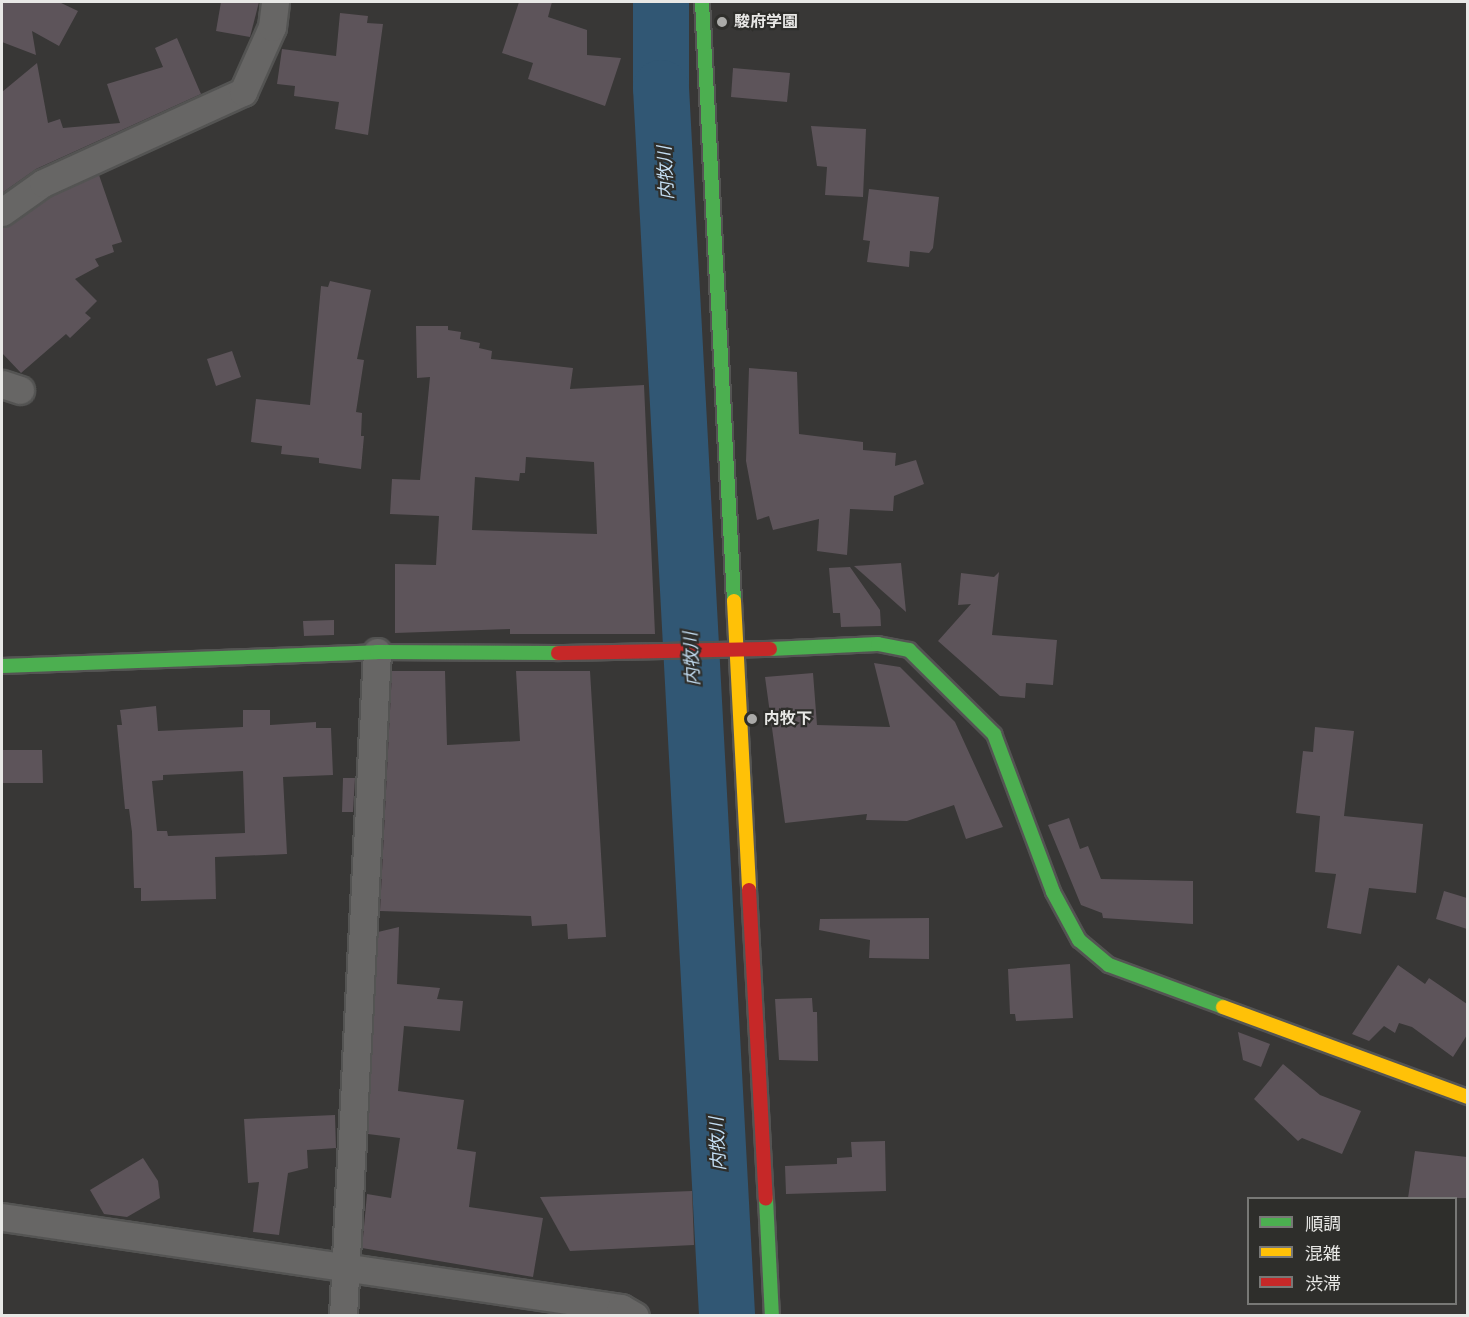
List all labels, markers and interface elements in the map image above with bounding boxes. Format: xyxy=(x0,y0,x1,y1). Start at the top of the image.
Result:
place label: 駿府学園 xyxy=(734,12,798,32)
marker: 駿府学園 xyxy=(715,15,729,29)
water label: 内牧川 xyxy=(654,145,678,201)
water label: 内牧川 xyxy=(680,631,704,687)
place label: 内牧下 xyxy=(764,709,812,729)
marker: 内牧下 xyxy=(745,712,759,726)
water label: 内牧川 xyxy=(706,1116,730,1172)
legend xyxy=(1247,1197,1457,1305)
text: 順調 xyxy=(1305,1213,1341,1234)
text: 混雑 xyxy=(1305,1243,1341,1264)
text: 渋滞 xyxy=(1305,1273,1341,1294)

